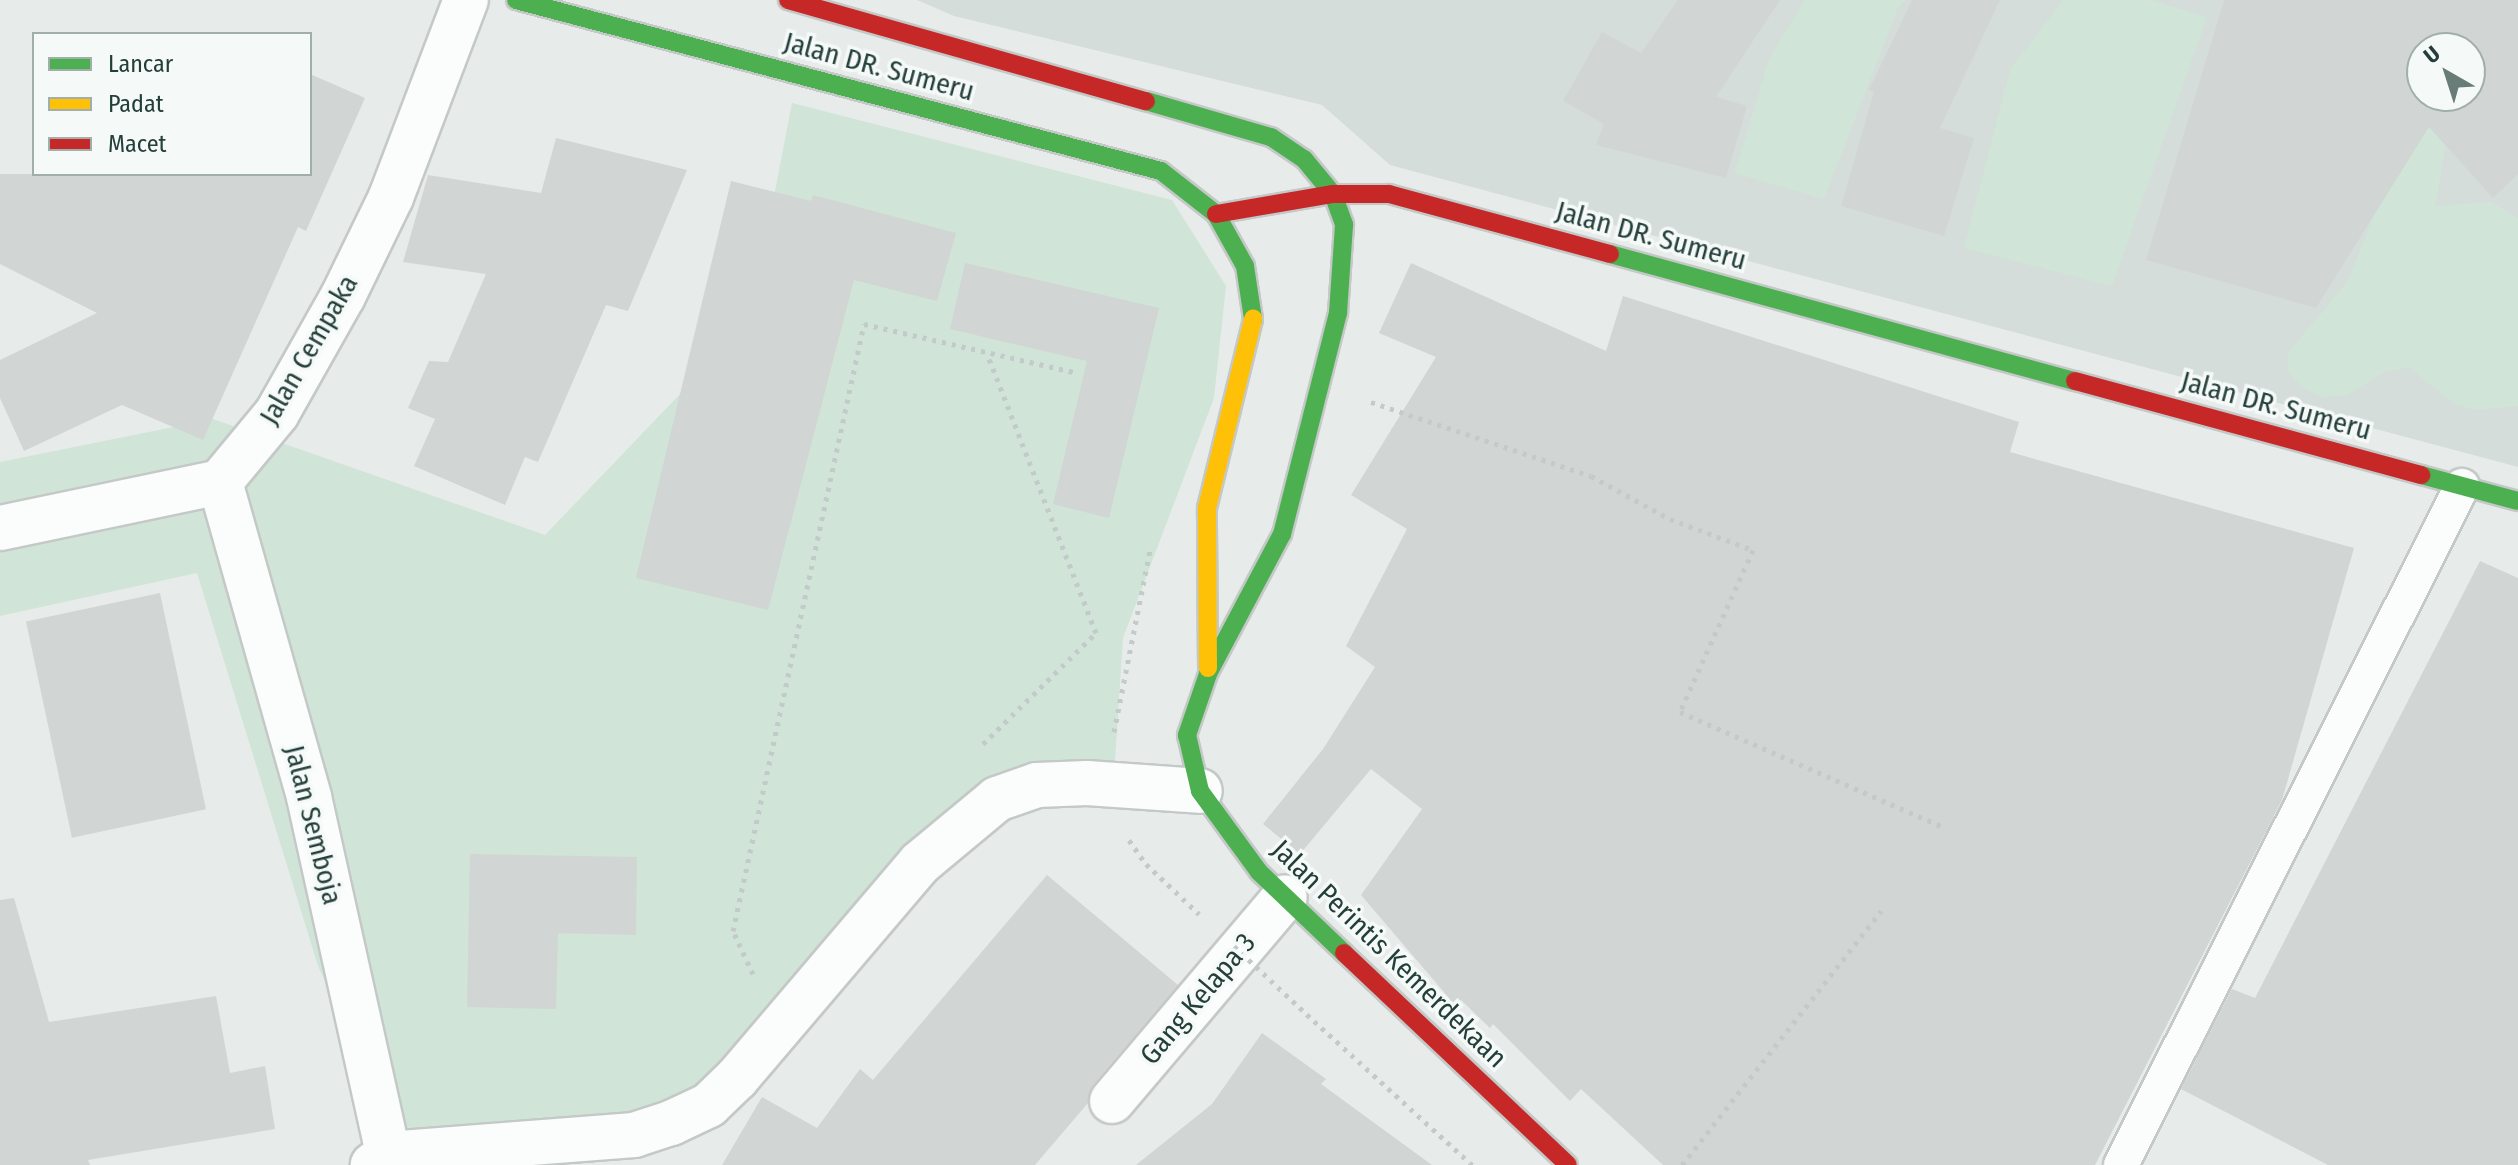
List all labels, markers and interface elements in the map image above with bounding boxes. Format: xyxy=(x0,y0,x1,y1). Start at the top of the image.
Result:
street label: Jalan DR. Sumeru xyxy=(780,25,978,109)
legend xyxy=(32,32,312,176)
north arrow xyxy=(2406,32,2486,112)
text: U xyxy=(2418,40,2445,69)
text: Lancar xyxy=(108,50,173,78)
text: Padat xyxy=(108,90,164,118)
text: Macet xyxy=(108,130,166,158)
street label: Jalan DR. Sumeru xyxy=(1552,194,1750,278)
street label: Jalan Cempaka xyxy=(253,269,365,431)
street label: Jalan DR. Sumeru xyxy=(2177,364,2375,448)
street label: Jalan Semboja xyxy=(277,742,349,908)
street label: Jalan Perintis Kemerdekaan xyxy=(1265,833,1513,1075)
street label: Gang Kelapa 3 xyxy=(1133,927,1263,1071)

